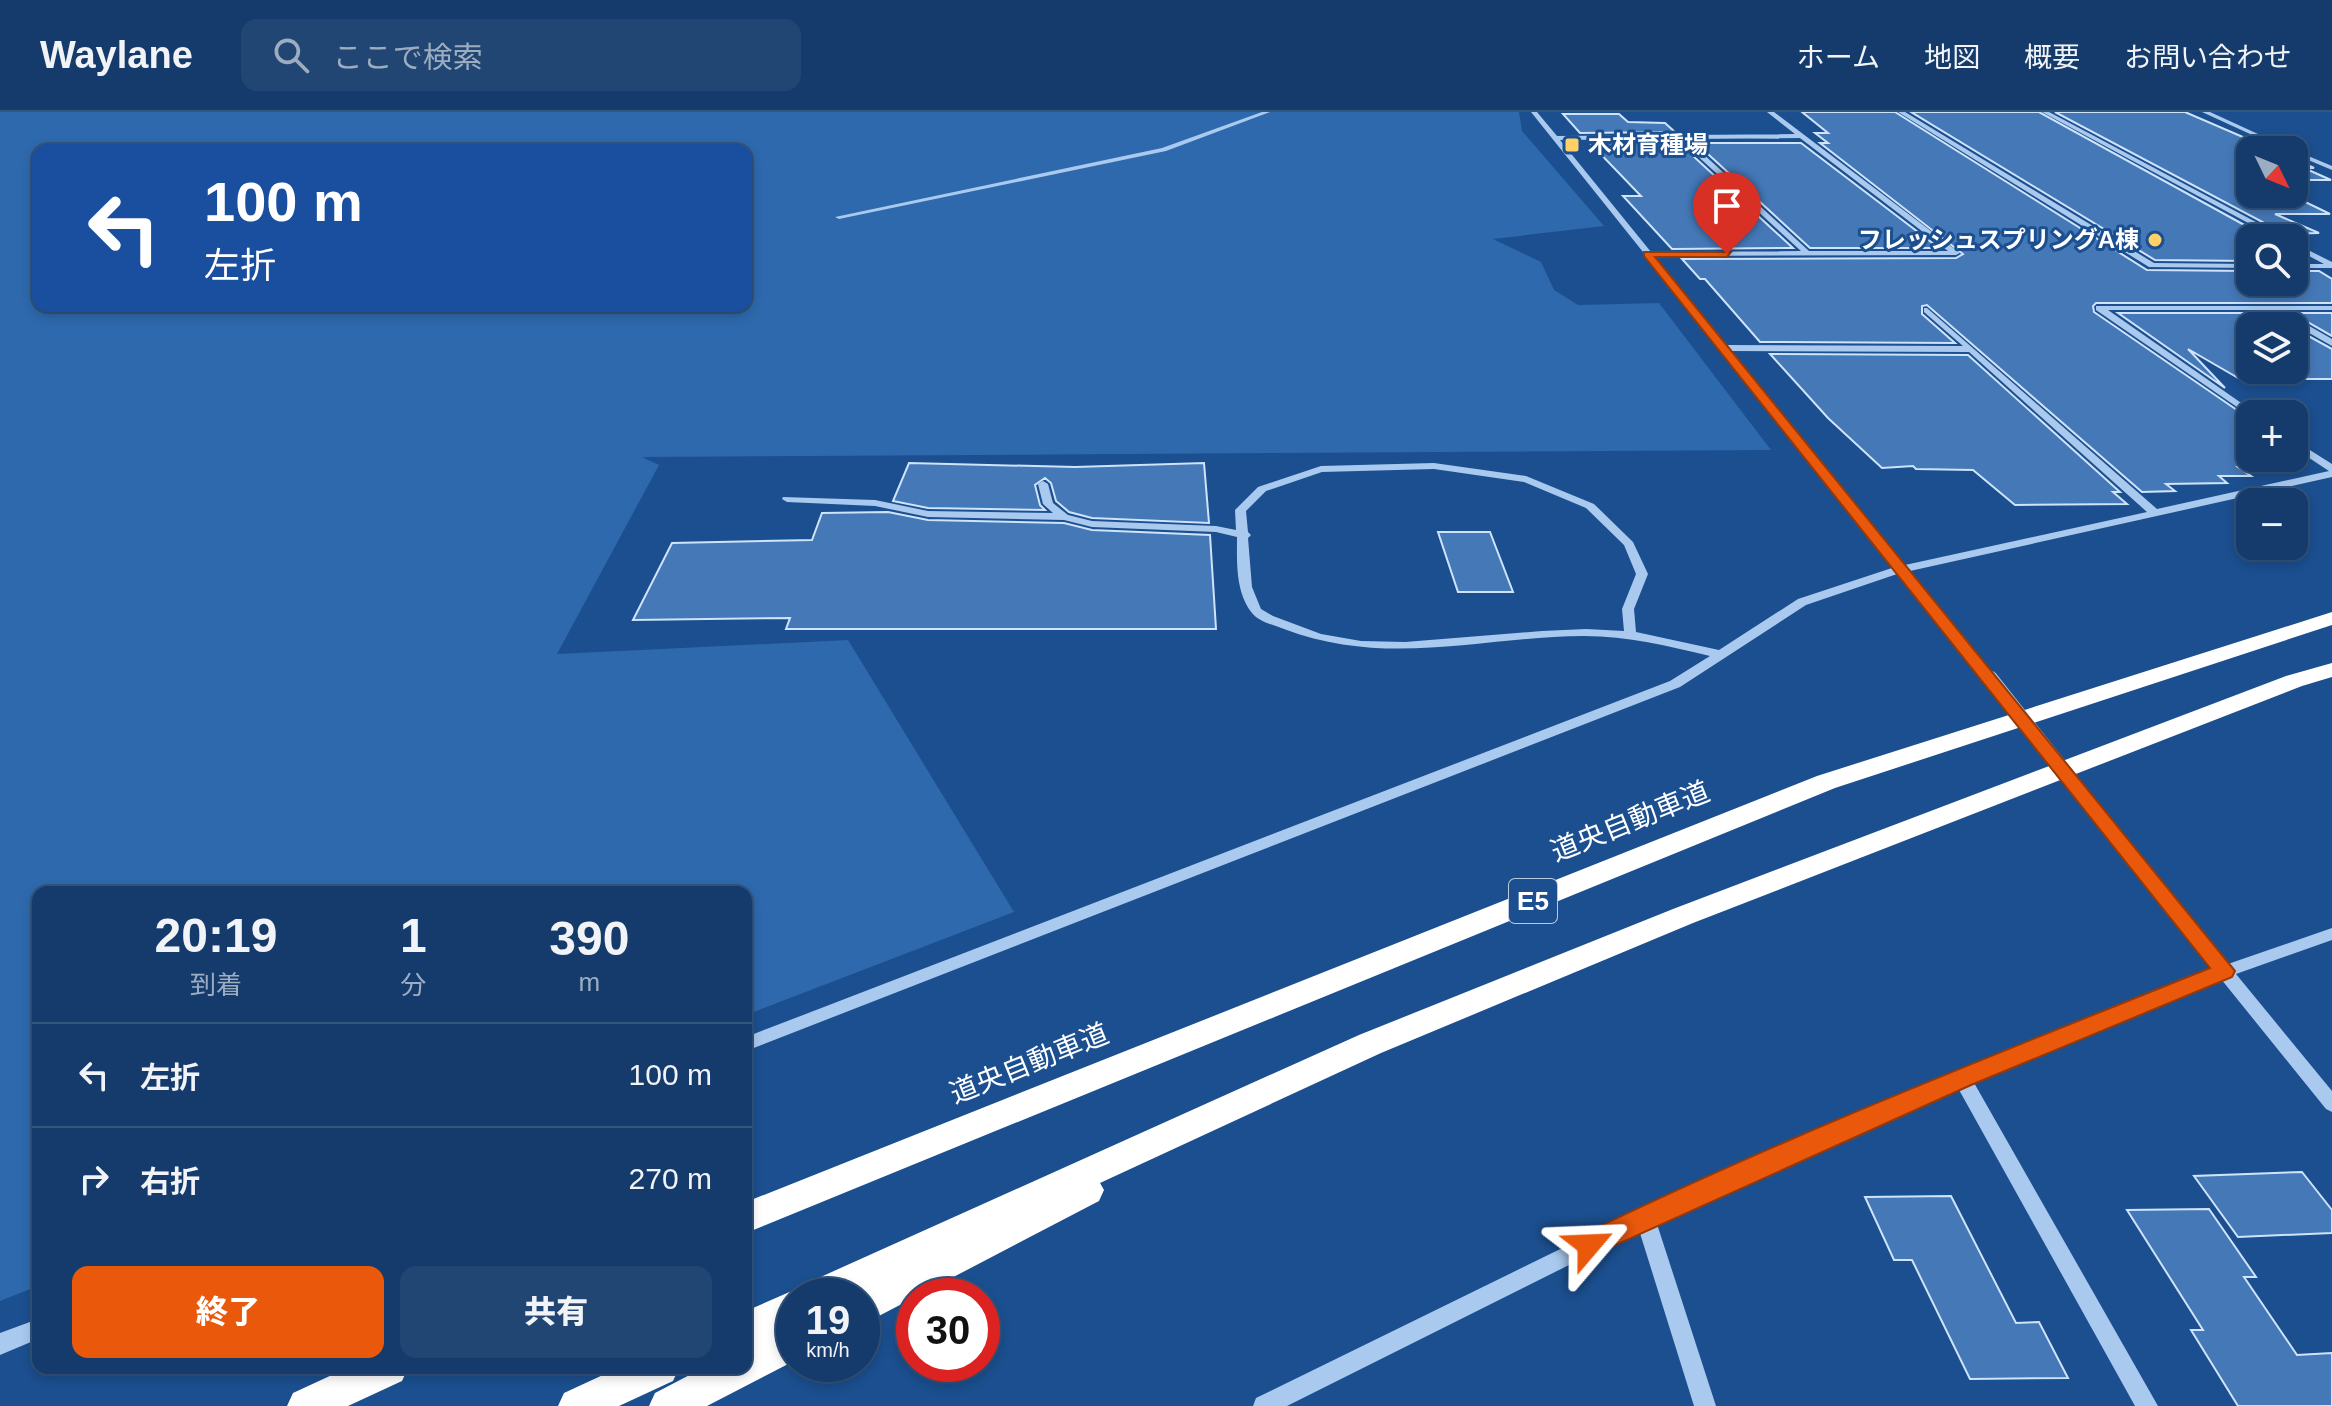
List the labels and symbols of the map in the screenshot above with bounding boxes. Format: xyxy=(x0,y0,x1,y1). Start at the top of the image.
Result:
place label: 木材育種場 xyxy=(1588,131,1708,158)
marker: 木材育種場 xyxy=(1563,136,1581,154)
north arrow xyxy=(2236,136,2308,208)
pin xyxy=(1693,172,1761,254)
place label: フレッシュスプリングA棟 xyxy=(1858,226,2139,253)
marker: フレッシュスプリングA棟 xyxy=(2146,231,2164,249)
street label: 道央自動車道 xyxy=(1546,776,1714,867)
road number: E5 xyxy=(1509,879,1557,923)
street label: 道央自動車道 xyxy=(945,1018,1113,1109)
position arrow xyxy=(1547,1203,1631,1287)
speed limit sign: 30 xyxy=(896,1278,1000,1382)

